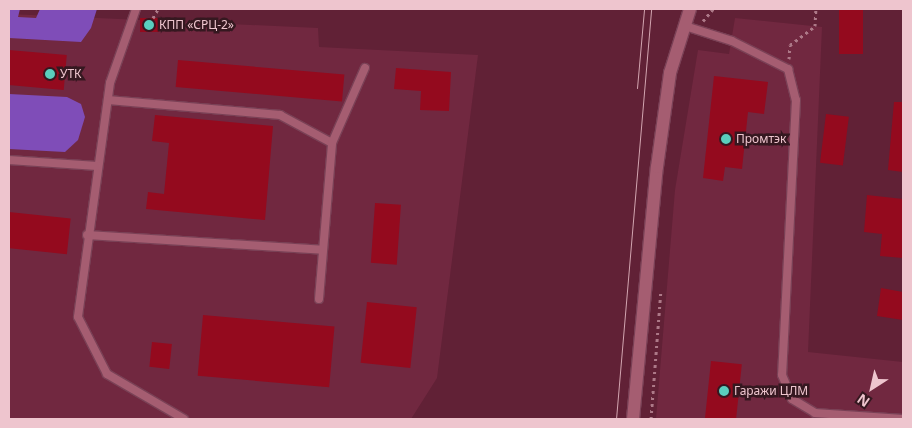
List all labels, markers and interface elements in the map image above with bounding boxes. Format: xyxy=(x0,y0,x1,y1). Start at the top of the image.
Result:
place label: КПП «СРЦ-2» xyxy=(159,18,234,32)
marker: КПП «СРЦ-2» xyxy=(143,19,155,31)
place label: УТК xyxy=(60,67,82,81)
marker: УТК xyxy=(44,68,56,80)
place label: Промтэк xyxy=(736,132,786,146)
marker: Промтэк xyxy=(720,133,732,145)
north arrow xyxy=(847,363,897,413)
place label: Гаражи ЦЛМ xyxy=(734,384,808,398)
marker: Гаражи ЦЛМ xyxy=(718,385,730,397)
text: N xyxy=(853,390,873,412)

